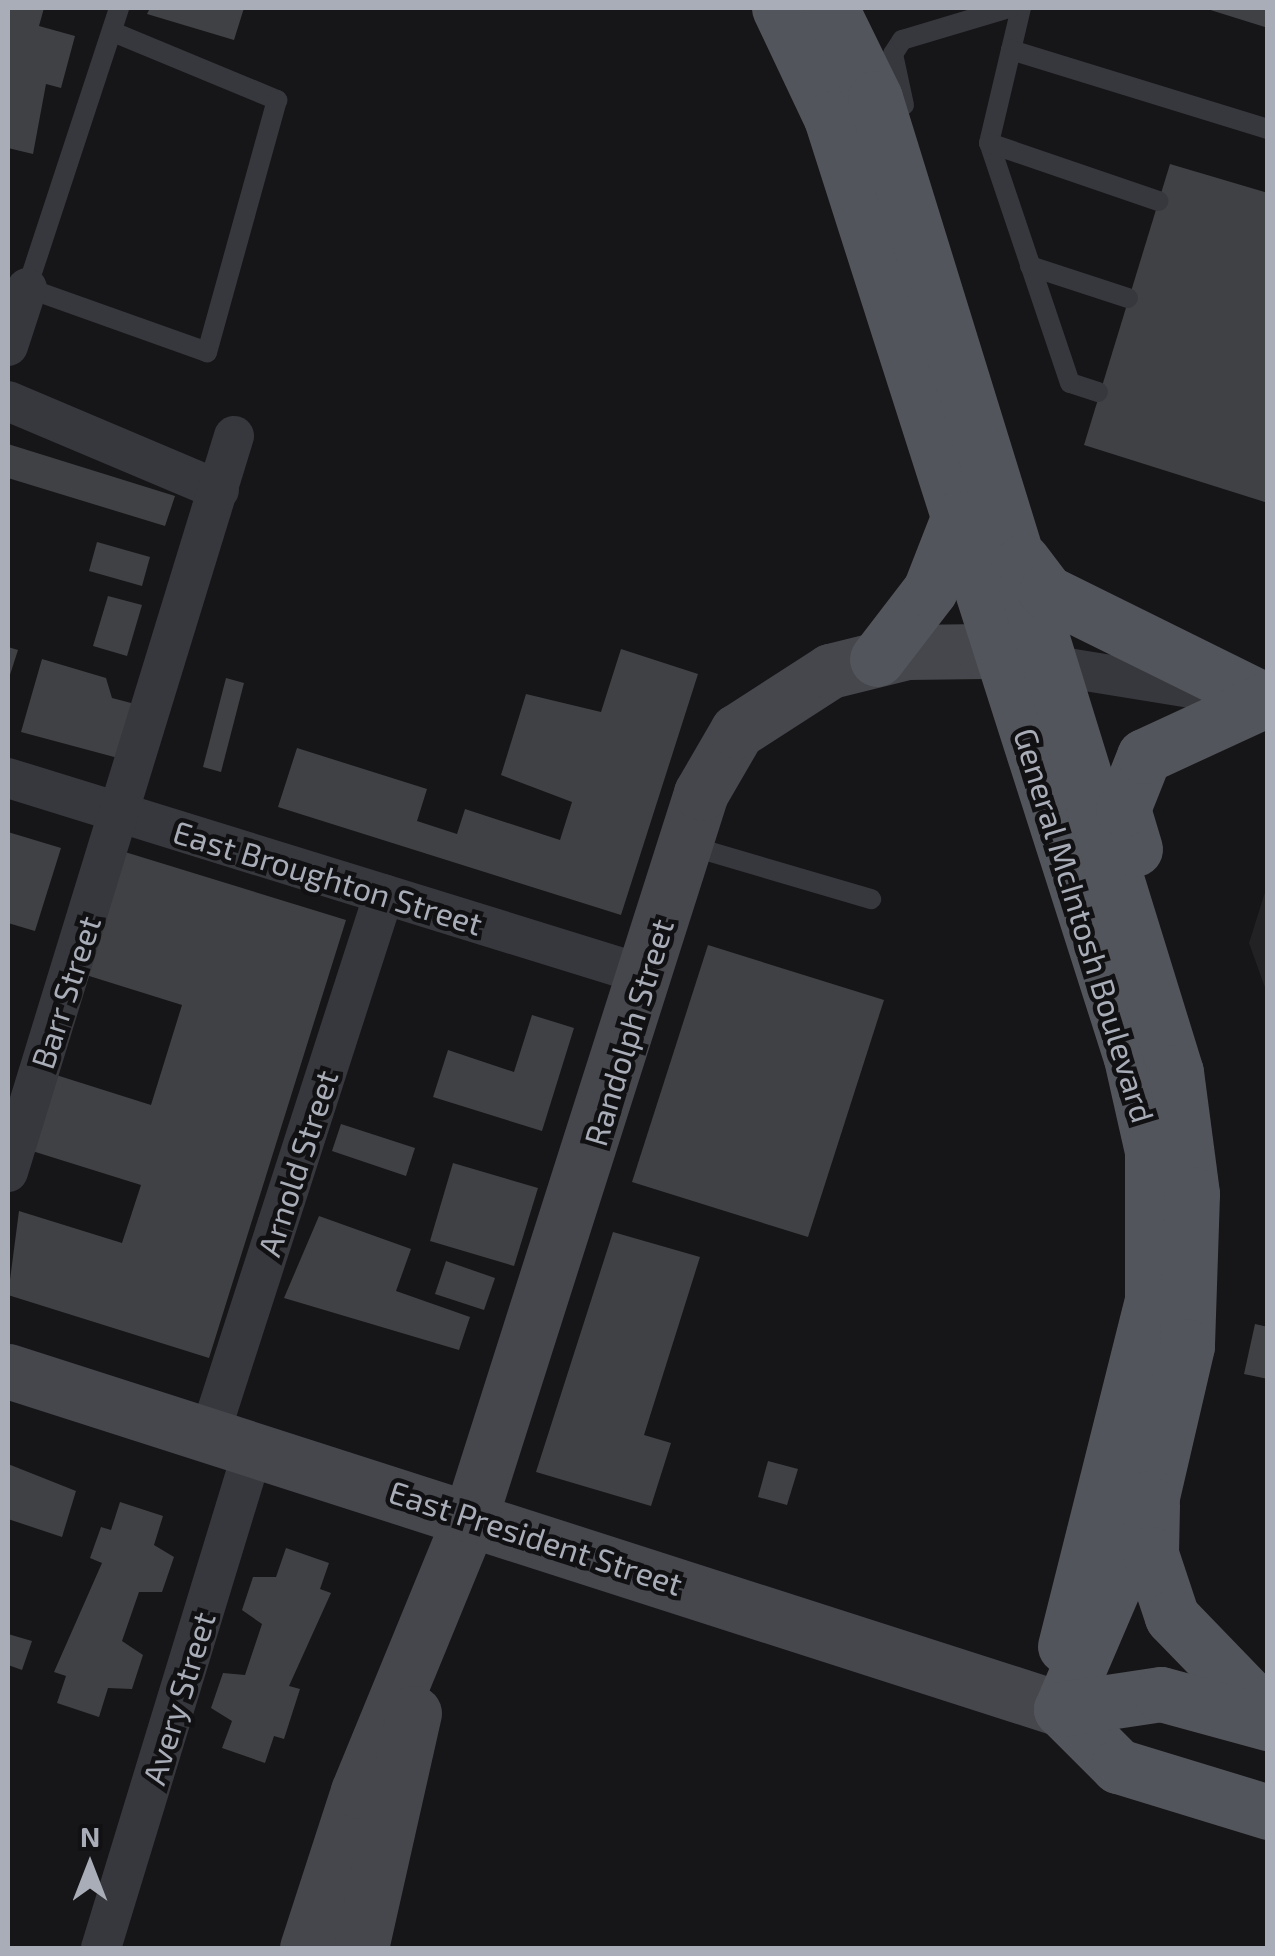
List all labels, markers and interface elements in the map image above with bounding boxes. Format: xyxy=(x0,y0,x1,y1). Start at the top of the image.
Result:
street label: General McIntosh Boulevard xyxy=(1007,723,1163,1127)
street label: East Broughton Street xyxy=(169,812,487,942)
street label: Barr Street xyxy=(22,910,108,1074)
street label: Randolph Street xyxy=(575,914,681,1150)
street label: Arnold Street xyxy=(249,1065,345,1261)
street label: East President Street xyxy=(385,1471,687,1603)
street label: Avery Street xyxy=(133,1607,223,1789)
north arrow xyxy=(40,1816,140,1916)
text: N xyxy=(80,1819,100,1853)

